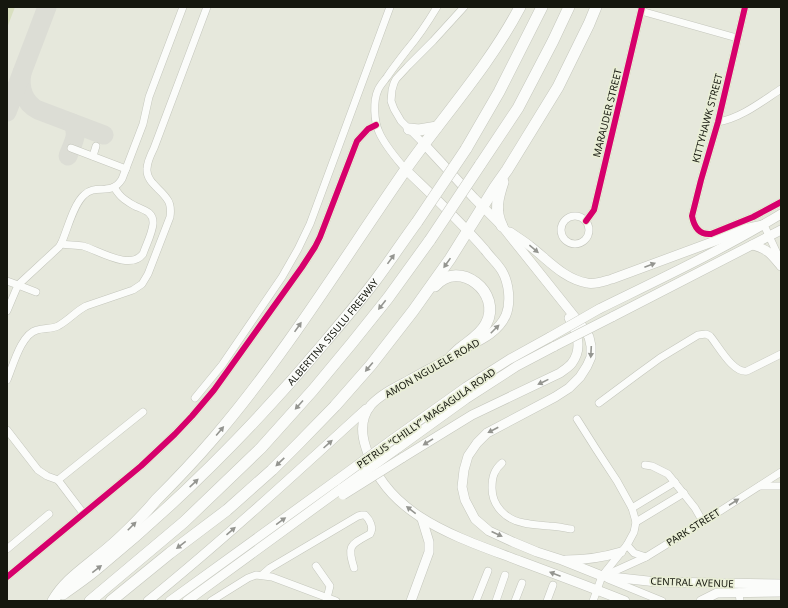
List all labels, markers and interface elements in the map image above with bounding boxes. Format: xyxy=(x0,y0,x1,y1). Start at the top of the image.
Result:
street label: MARAUDER STREET xyxy=(589,67,625,159)
street label: KITTYHAWK STREET xyxy=(688,71,726,164)
one-way arrow xyxy=(529,245,539,254)
one-way arrow xyxy=(387,254,395,264)
one-way arrow xyxy=(443,258,451,269)
one-way arrow xyxy=(644,262,656,268)
street label: ALBERTINA SISULU FREEWAY xyxy=(284,275,382,388)
one-way arrow xyxy=(378,300,386,311)
one-way arrow xyxy=(294,322,302,333)
one-way arrow xyxy=(490,324,500,334)
street label: AMON NGULELE ROAD xyxy=(382,335,482,401)
one-way arrow xyxy=(587,346,594,358)
one-way arrow xyxy=(364,362,373,372)
street label: PETRUS “CHILLY” MAGAGULA ROAD xyxy=(354,364,498,472)
one-way arrow xyxy=(537,379,548,385)
one-way arrow xyxy=(295,400,304,411)
one-way arrow xyxy=(215,425,224,436)
one-way arrow xyxy=(488,426,499,433)
one-way arrow xyxy=(423,438,433,446)
one-way arrow xyxy=(323,439,333,449)
one-way arrow xyxy=(275,457,285,467)
one-way arrow xyxy=(189,478,199,487)
one-way arrow xyxy=(728,499,740,506)
street label: PARK STREET xyxy=(663,505,723,549)
one-way arrow xyxy=(405,506,416,514)
one-way arrow xyxy=(276,517,287,525)
one-way arrow xyxy=(127,522,137,531)
one-way arrow xyxy=(226,526,236,535)
one-way arrow xyxy=(491,531,502,537)
one-way arrow xyxy=(175,541,186,550)
one-way arrow xyxy=(91,564,102,573)
one-way arrow xyxy=(548,570,560,576)
street label: CENTRAL AVENUE xyxy=(650,574,734,590)

